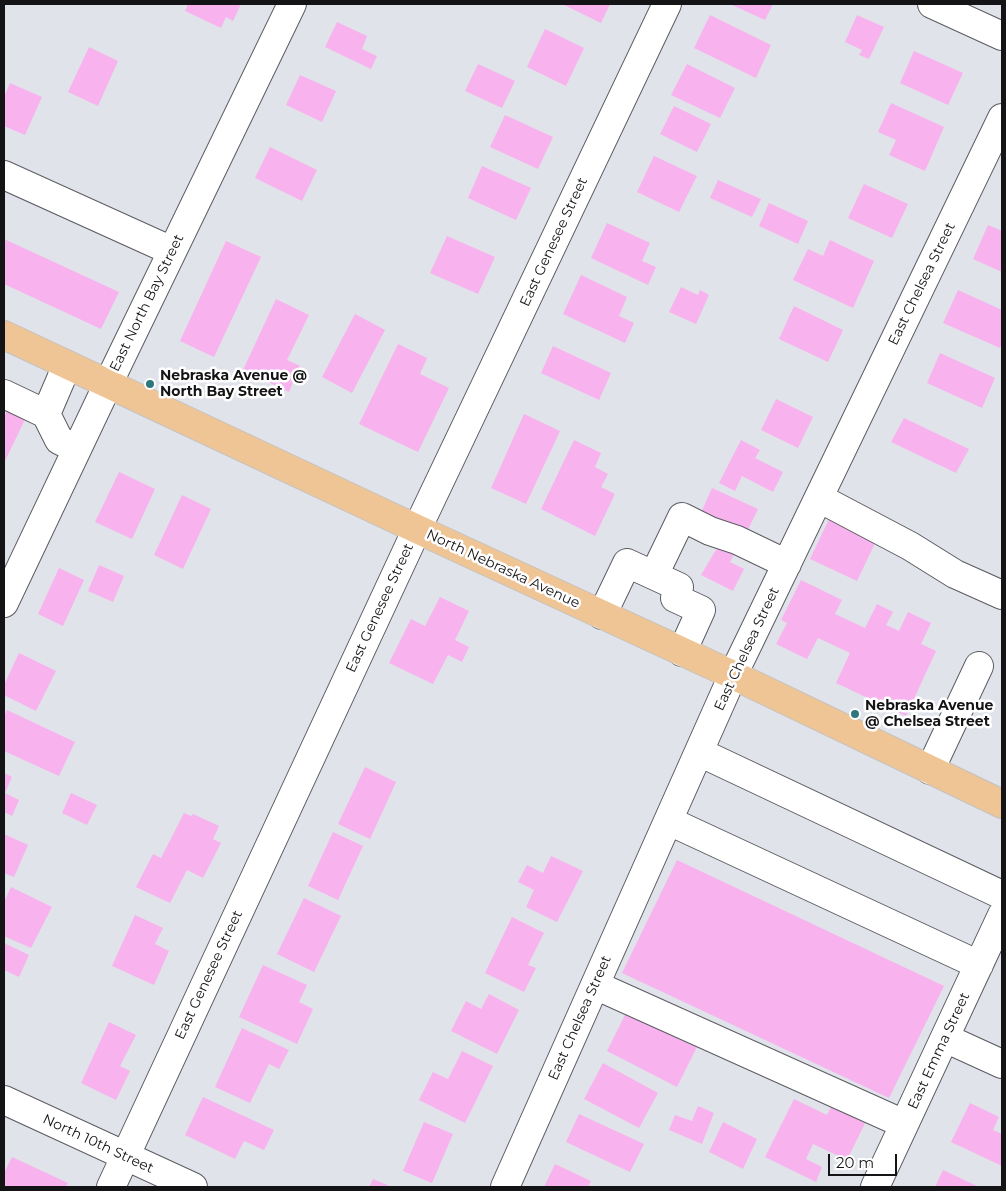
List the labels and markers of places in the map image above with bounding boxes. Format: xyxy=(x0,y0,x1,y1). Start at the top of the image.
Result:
place label: Nebraska Avenue @ North Bay Street xyxy=(160,368,307,401)
marker: Nebraska Avenue @ North Bay Street xyxy=(144,378,156,390)
place label: Nebraska Avenue @ Chelsea Street xyxy=(865,698,993,730)
marker: Nebraska Avenue @ Chelsea Street xyxy=(849,708,861,720)

